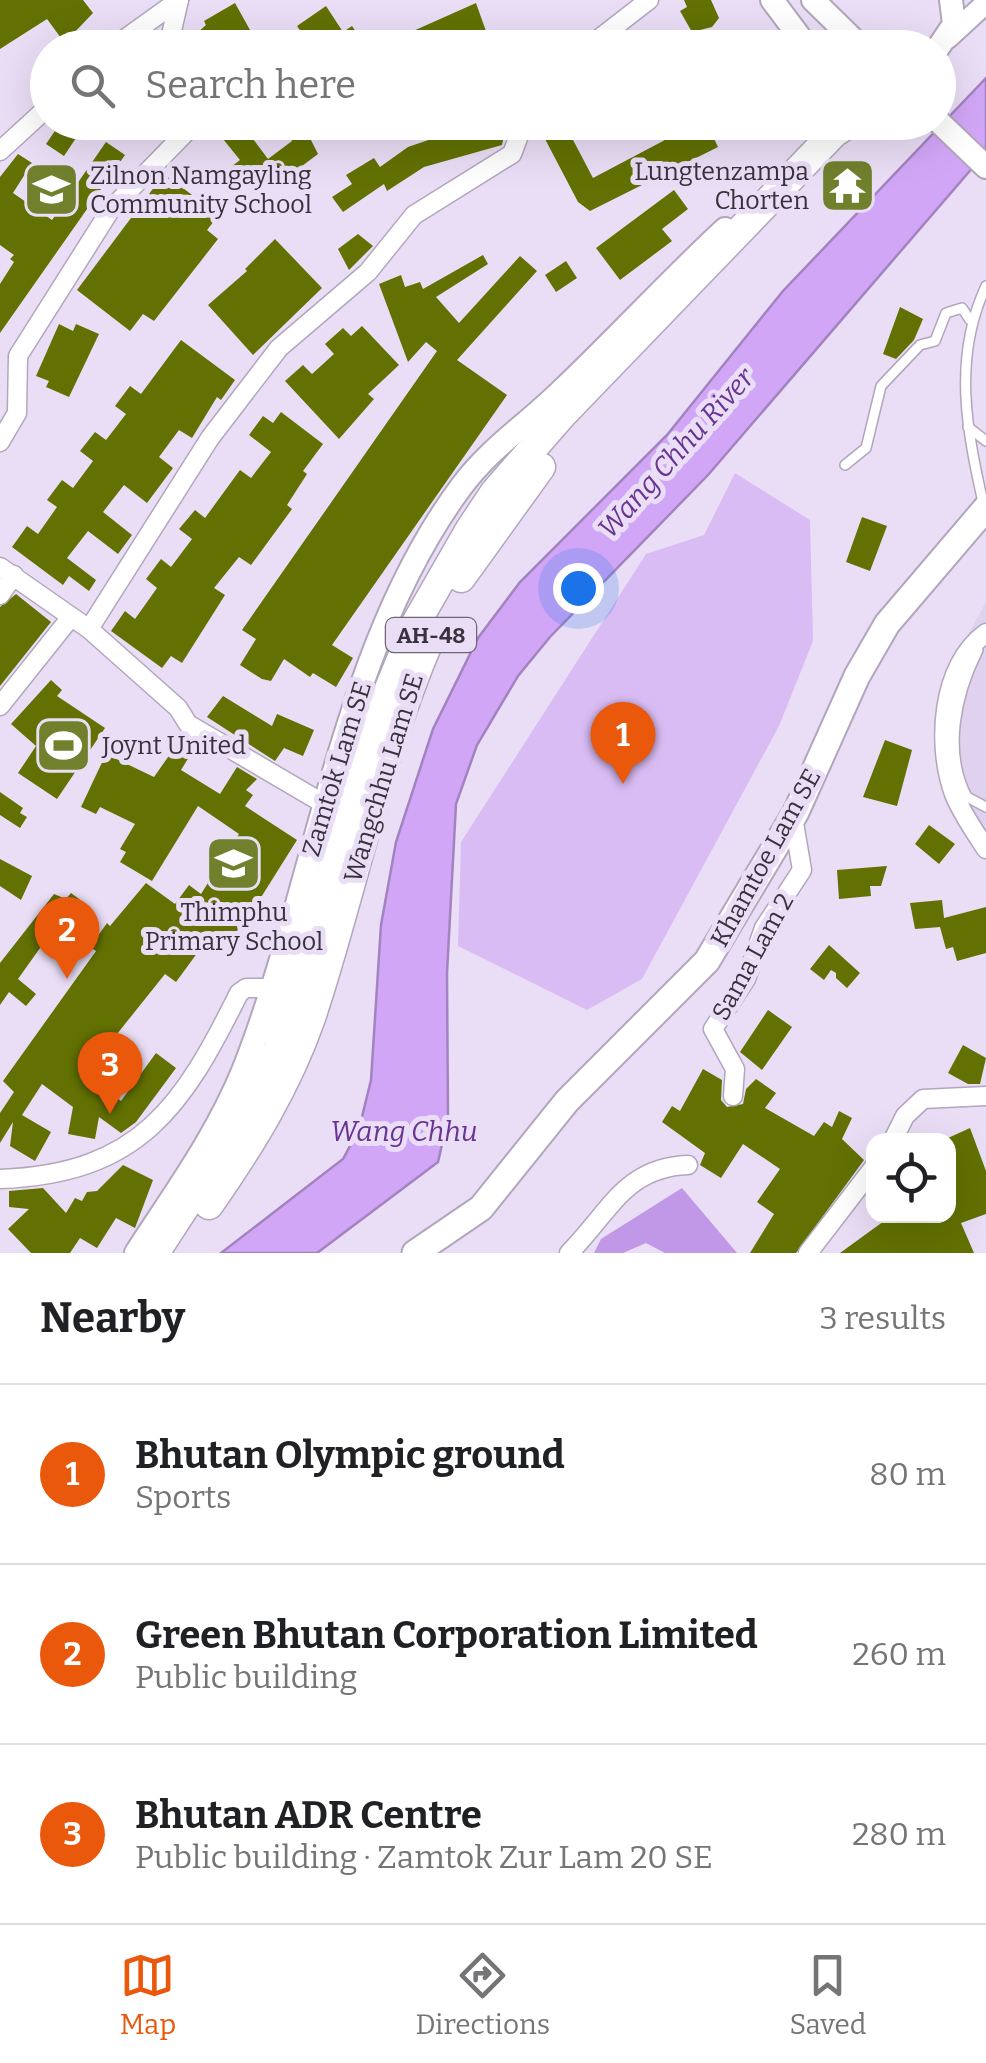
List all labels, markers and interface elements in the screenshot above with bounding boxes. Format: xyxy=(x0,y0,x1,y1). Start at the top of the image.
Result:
search box xyxy=(30,30,956,140)
icon: search xyxy=(65,58,120,113)
text: Search here xyxy=(145,62,356,108)
temple icon: Lungtenzampa Chorten xyxy=(818,156,878,216)
place label: Lungtenzampa Chorten xyxy=(634,157,809,216)
school or university icon: Zilnon Namgayling Community School xyxy=(21,160,81,220)
place label: Zilnon Namgayling Community School xyxy=(90,161,312,220)
water label: Wang Chhu River xyxy=(591,360,762,545)
your location xyxy=(553,563,604,614)
road number: AH-48 xyxy=(386,618,476,652)
street label: Wangchhu Lam SE xyxy=(338,670,430,886)
street label: Zamtok Lam SE xyxy=(296,678,378,860)
pin: 1 xyxy=(590,702,656,784)
sports icon: Joynt United xyxy=(33,716,93,776)
place label: Joynt United xyxy=(101,731,246,761)
street label: Khamtoe Lam SE xyxy=(705,764,827,952)
school or university icon: Thimphu Primary School xyxy=(204,834,264,894)
street label: Sama Lam 2 xyxy=(706,888,800,1026)
pin: 2 xyxy=(34,896,100,979)
place label: Thimphu Primary School xyxy=(145,898,323,957)
pin: 3 xyxy=(78,1032,142,1114)
water label: Wang Chhu xyxy=(330,1115,478,1148)
map controls xyxy=(866,1133,956,1223)
button: locate xyxy=(866,1133,956,1223)
text: Nearby xyxy=(40,1293,185,1343)
text: 3 results xyxy=(820,1299,946,1337)
text: Bhutan Olympic ground xyxy=(135,1432,565,1478)
text: 1 xyxy=(66,1455,79,1493)
text: 80 m xyxy=(869,1455,946,1493)
text: Sports xyxy=(135,1478,231,1516)
text: Green Bhutan Corporation Limited xyxy=(135,1612,758,1658)
text: 2 xyxy=(63,1635,82,1673)
text: 260 m xyxy=(852,1635,946,1673)
text: Public building xyxy=(135,1658,357,1696)
text: Bhutan ADR Centre xyxy=(135,1792,482,1838)
text: 3 xyxy=(63,1815,82,1853)
text: 280 m xyxy=(852,1815,946,1853)
text: Public building · Zamtok Zur Lam 20 SE xyxy=(135,1838,713,1876)
tab: Map xyxy=(120,1948,176,2041)
tab: Directions xyxy=(415,1948,550,2041)
tab: Saved xyxy=(789,1948,866,2041)

